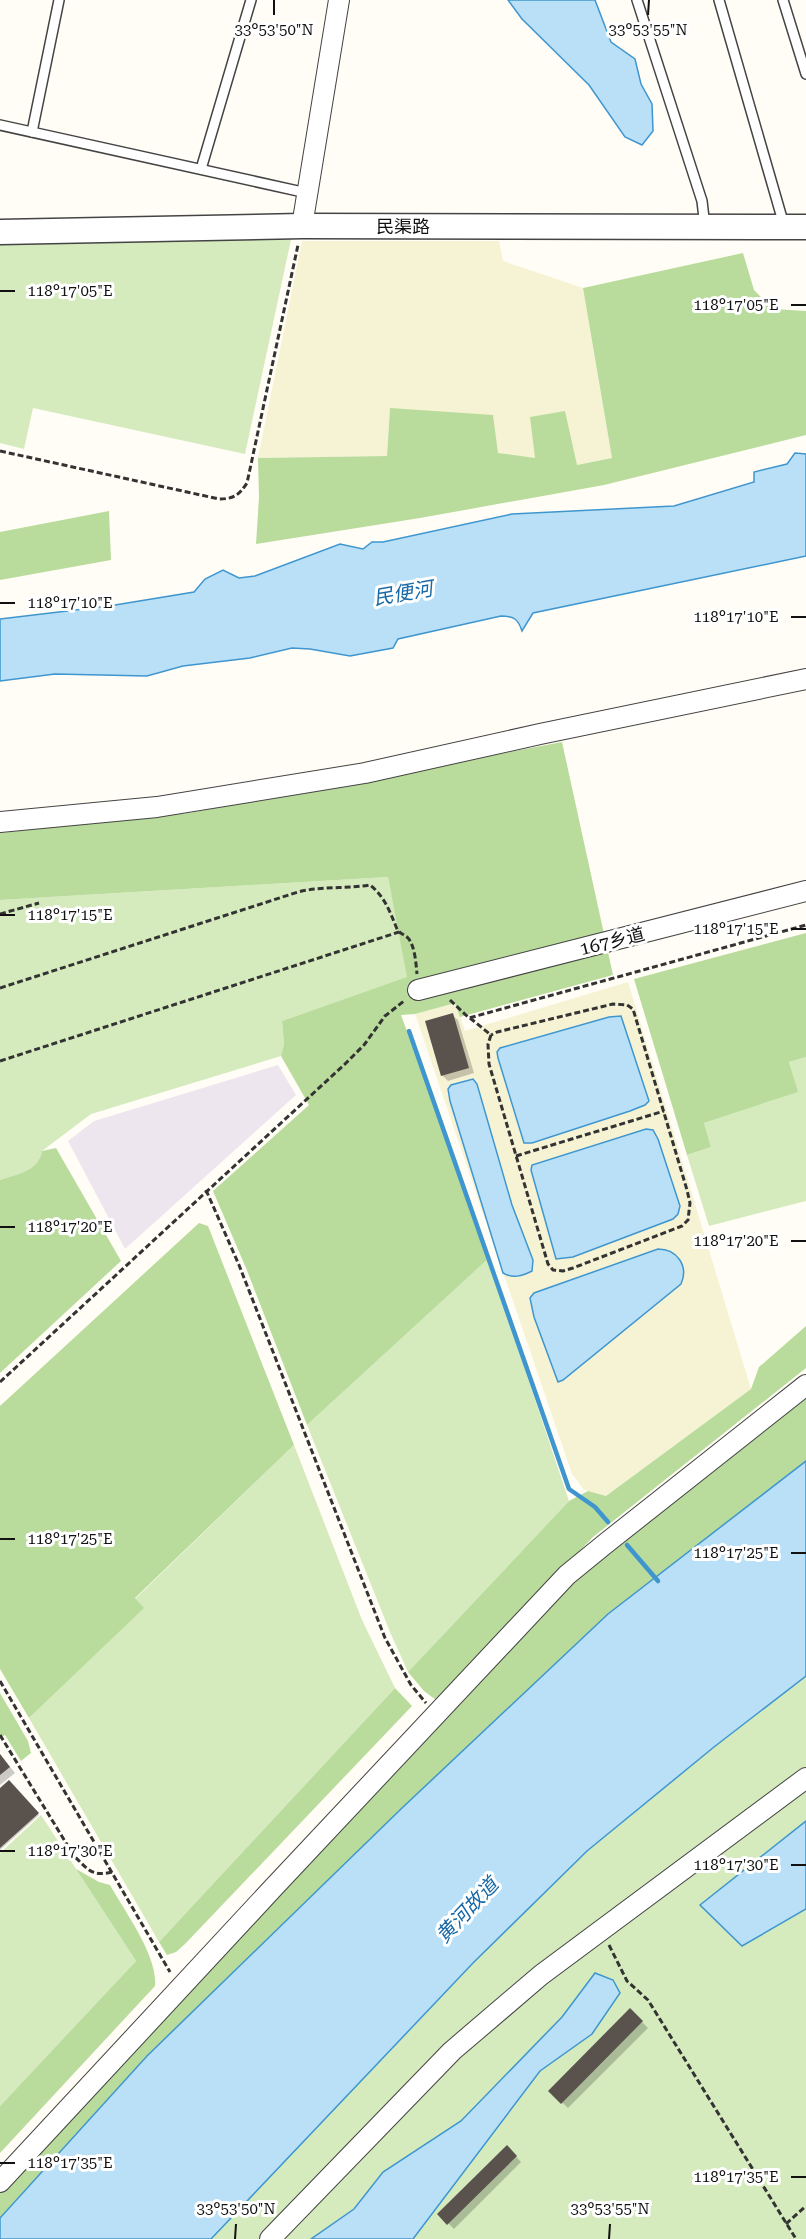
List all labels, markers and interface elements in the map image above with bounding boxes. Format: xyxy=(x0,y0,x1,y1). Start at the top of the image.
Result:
text: 33°53'50"N xyxy=(234,21,314,39)
text: 33°53'55"N xyxy=(608,21,688,39)
street label: 民渠路 xyxy=(376,216,430,237)
text: 118°17'05"E xyxy=(27,282,113,300)
text: 118°17'05"E xyxy=(693,296,779,314)
water label: 民便河 xyxy=(371,575,439,610)
text: 118°17'10"E xyxy=(27,594,113,612)
text: 118°17'10"E xyxy=(693,608,779,626)
text: 118°17'15"E xyxy=(27,906,113,924)
text: 118°17'15"E xyxy=(693,920,779,938)
street label: 167乡道 xyxy=(577,923,647,959)
text: 118°17'20"E xyxy=(27,1218,113,1236)
text: 118°17'20"E xyxy=(693,1232,779,1250)
text: 118°17'25"E xyxy=(27,1530,113,1548)
text: 118°17'25"E xyxy=(693,1544,779,1562)
text: 118°17'30"E xyxy=(27,1842,113,1860)
text: 118°17'30"E xyxy=(693,1856,779,1874)
water label: 黄河故道 xyxy=(431,1870,505,1947)
text: 118°17'35"E xyxy=(27,2154,113,2172)
text: 118°17'35"E xyxy=(693,2168,779,2186)
text: 33°53'50"N xyxy=(196,2200,276,2218)
text: 33°53'55"N xyxy=(570,2200,650,2218)

